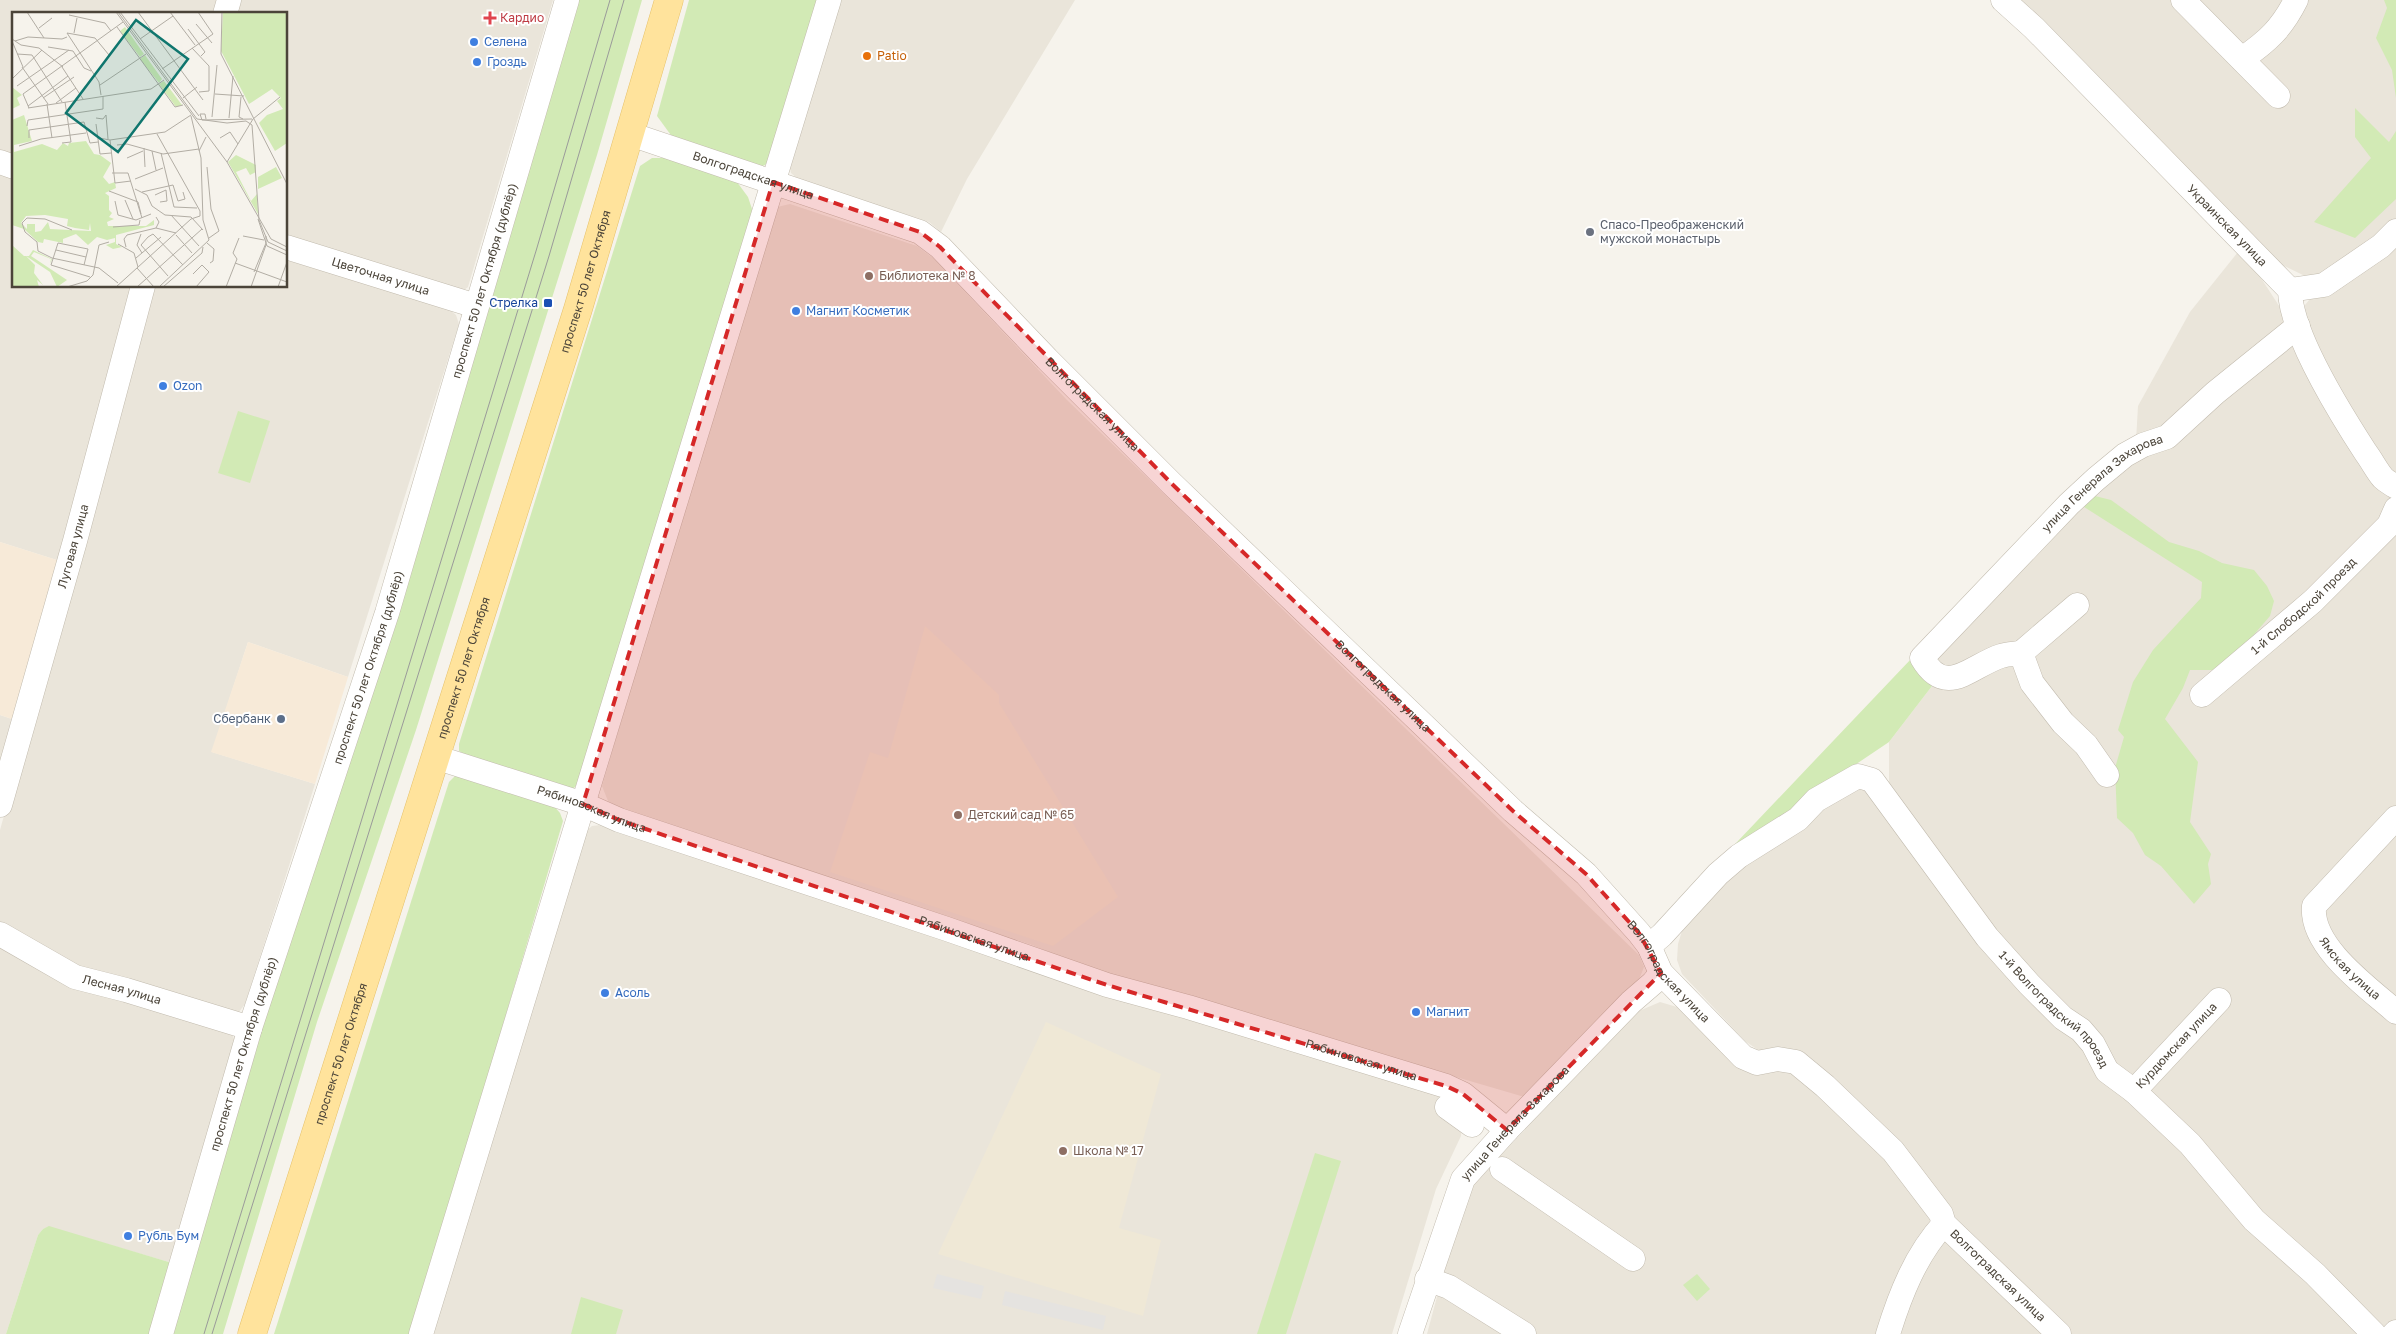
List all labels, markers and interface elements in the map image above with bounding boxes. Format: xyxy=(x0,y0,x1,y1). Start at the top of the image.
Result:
place label: Кардио xyxy=(500,10,544,25)
inset map xyxy=(12,12,288,288)
marker: Кардио xyxy=(484,12,496,24)
place label: Селена xyxy=(484,34,527,49)
marker: Селена xyxy=(468,36,480,48)
place label: Patio xyxy=(877,48,907,63)
marker: Patio xyxy=(861,50,873,62)
place label: Гроздь xyxy=(487,54,527,69)
marker: Гроздь xyxy=(471,56,483,68)
street label: Волгоградская улица xyxy=(691,148,816,203)
street label: проспект 50 лет Октября (дублёр) xyxy=(448,181,520,380)
street label: Украинская улица xyxy=(2184,181,2271,269)
street label: проспект 50 лет Октября xyxy=(557,208,614,355)
place label: Спасо-Преображенский мужской монастырь xyxy=(1600,217,1744,246)
marker: Спасо-Преображенский мужской монастырь xyxy=(1584,226,1596,238)
street label: Цветочная улица xyxy=(330,254,431,298)
place label: Библиотека № 8 xyxy=(879,268,975,283)
marker: Библиотека № 8 xyxy=(863,270,875,282)
place label: Стрелка xyxy=(489,295,538,310)
marker: Стрелка xyxy=(542,297,554,309)
place label: Магнит Косметик xyxy=(806,303,910,318)
marker: Магнит Косметик xyxy=(790,305,802,317)
street label: Волгоградская улица xyxy=(1042,354,1143,454)
place label: Ozon xyxy=(173,378,202,393)
marker: Ozon xyxy=(157,380,169,392)
street label: улица Генерала Захарова xyxy=(2038,431,2165,535)
street label: Луговая улица xyxy=(54,502,92,590)
street label: 1-й Слободской проезд xyxy=(2247,554,2359,657)
street label: проспект 50 лет Октября (дублёр) xyxy=(330,569,406,766)
street label: проспект 50 лет Октября xyxy=(434,595,493,741)
street label: Волгоградская улица xyxy=(1332,637,1434,735)
place label: Сбербанк xyxy=(213,711,271,726)
marker: Сбербанк xyxy=(275,713,287,725)
street label: Рябиновская улица xyxy=(535,782,648,836)
place label: Детский сад № 65 xyxy=(968,807,1074,822)
marker: Детский сад № 65 xyxy=(952,809,964,821)
street label: Рябиновская улица xyxy=(917,912,1031,964)
street label: Волгоградская улица xyxy=(1624,917,1713,1025)
street label: Ямская улица xyxy=(2316,934,2384,1003)
street label: 1-й Волгоградский проезд xyxy=(1996,947,2112,1070)
street label: проспект 50 лет Октября (дублёр) xyxy=(207,955,280,1153)
street label: Лесная улица xyxy=(81,971,163,1007)
street label: проспект 50 лет Октября xyxy=(311,981,370,1127)
place label: Асоль xyxy=(615,985,650,1000)
marker: Асоль xyxy=(599,987,611,999)
street label: Курдюмская улица xyxy=(2132,999,2220,1092)
place label: Магнит xyxy=(1426,1004,1469,1019)
marker: Магнит xyxy=(1410,1006,1422,1018)
street label: Рябиновская улица xyxy=(1304,1035,1419,1084)
street label: улица Генерала Захарова xyxy=(1457,1063,1572,1183)
place label: Школа № 17 xyxy=(1073,1143,1144,1158)
marker: Школа № 17 xyxy=(1057,1145,1069,1157)
street label: Волгоградская улица xyxy=(1947,1226,2049,1324)
place label: Рубль Бум xyxy=(138,1228,199,1243)
marker: Рубль Бум xyxy=(122,1230,134,1242)

